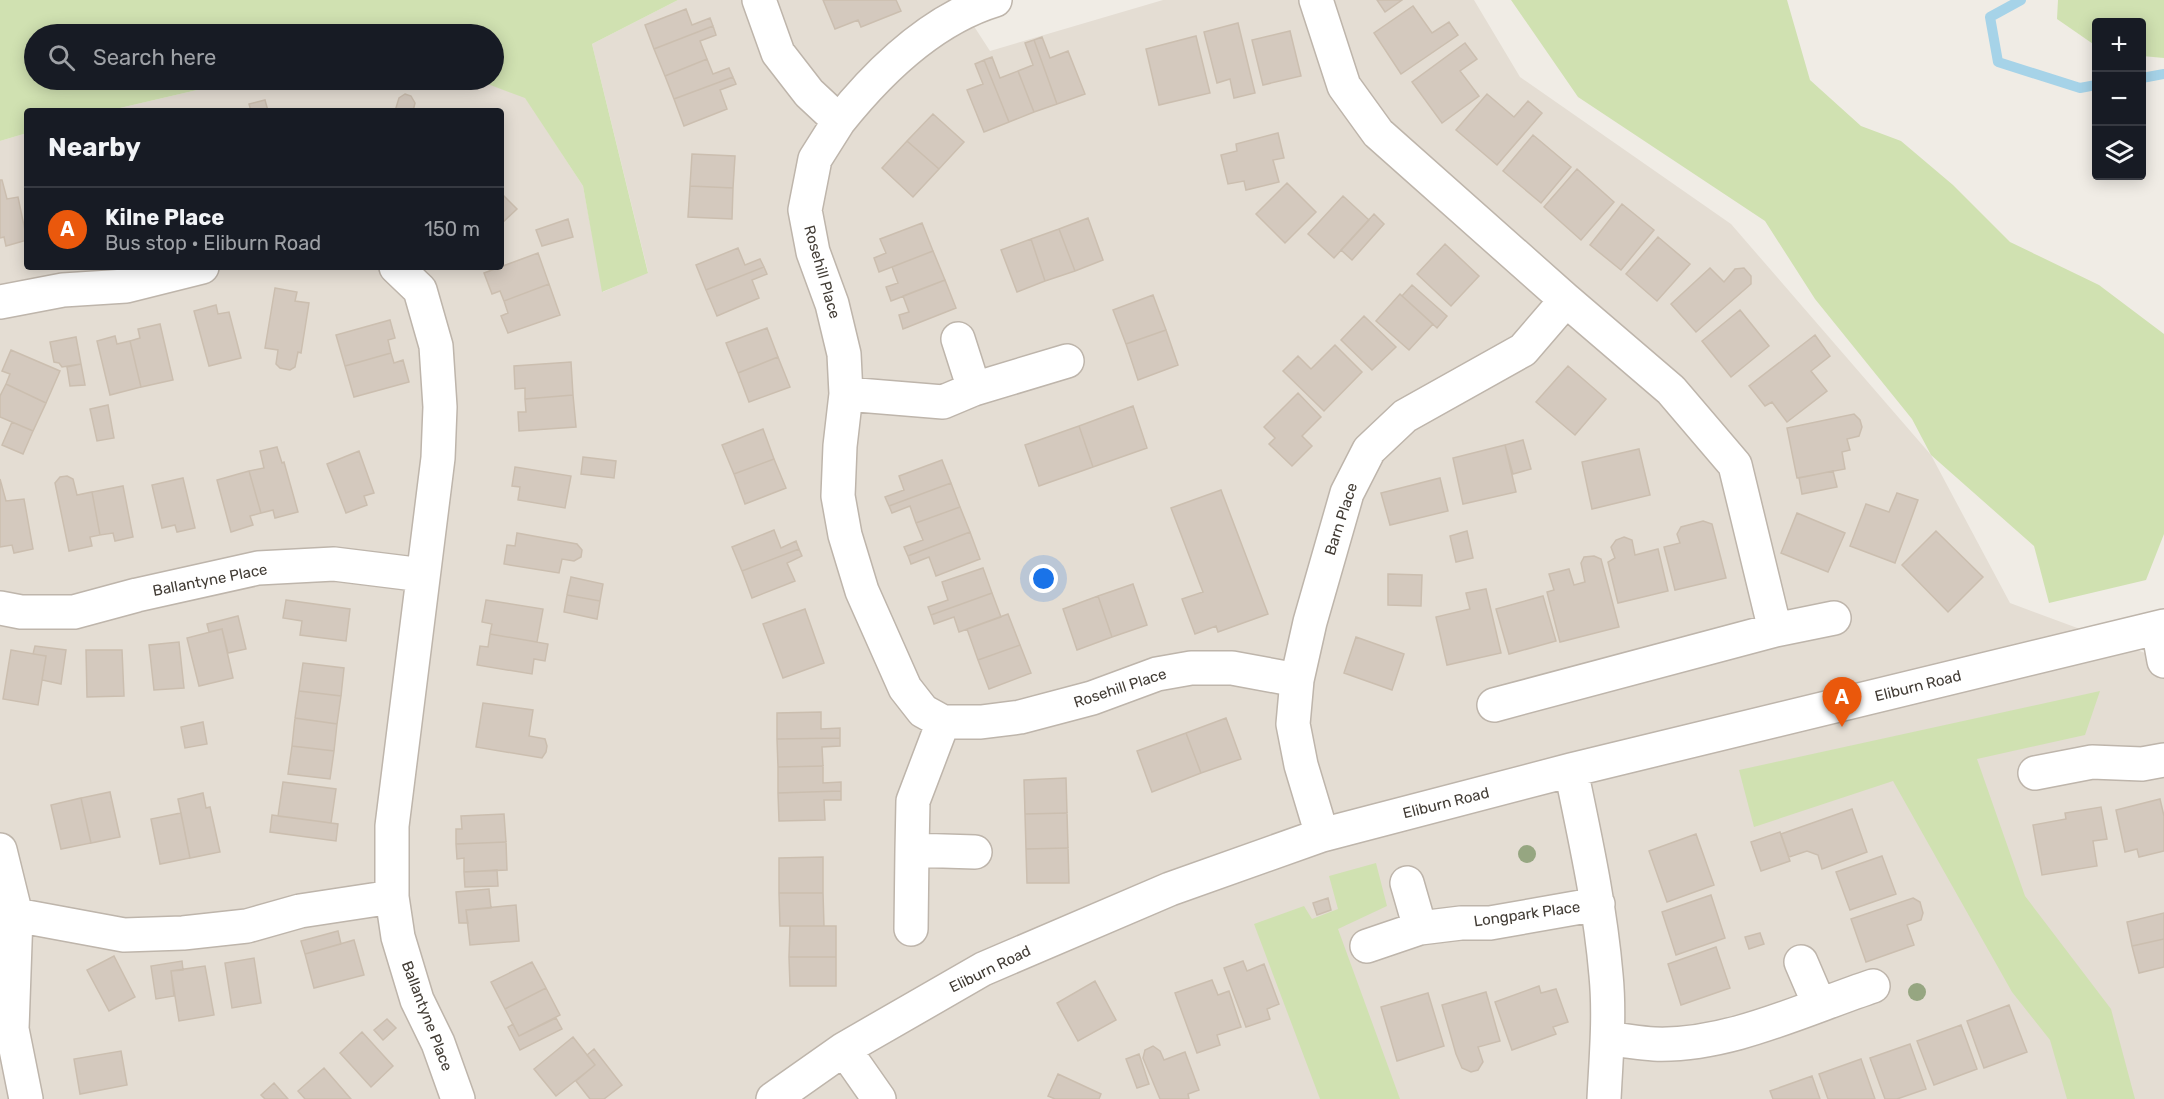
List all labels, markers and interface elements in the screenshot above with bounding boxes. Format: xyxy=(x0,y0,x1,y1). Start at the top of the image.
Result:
map controls xyxy=(2092,18,2146,180)
button: + xyxy=(2092,18,2146,72)
search box xyxy=(24,24,504,90)
icon: search xyxy=(45,41,78,74)
text: Search here xyxy=(93,44,216,71)
button: − xyxy=(2092,72,2146,126)
button: layers xyxy=(2092,126,2146,180)
text: Nearby xyxy=(48,132,141,163)
text: Kilne Place xyxy=(105,204,224,231)
text: A xyxy=(60,217,75,241)
text: 150 m xyxy=(424,217,480,241)
street label: Rosehill Place xyxy=(800,223,844,321)
text: Bus stop · Eliburn Road xyxy=(105,231,321,255)
street label: Barn Place xyxy=(1321,481,1361,557)
street label: Ballantyne Place xyxy=(151,560,269,600)
your location xyxy=(1029,564,1058,593)
street label: Rosehill Place xyxy=(1071,665,1169,711)
street label: Eliburn Road xyxy=(1873,667,1963,705)
pin: A xyxy=(1822,678,1862,727)
street label: Eliburn Road xyxy=(1401,784,1491,822)
street label: Longpark Place xyxy=(1473,898,1581,930)
street label: Eliburn Road xyxy=(946,942,1034,996)
street label: Ballantyne Place xyxy=(398,958,456,1074)

